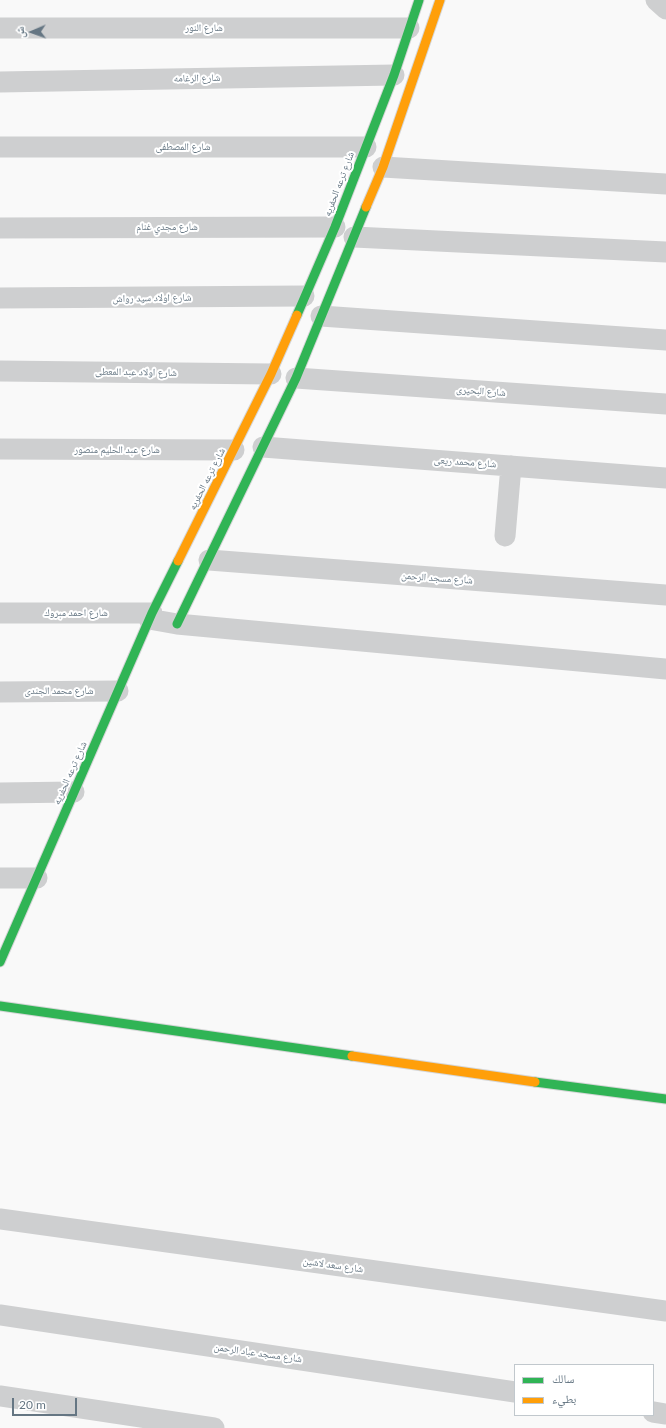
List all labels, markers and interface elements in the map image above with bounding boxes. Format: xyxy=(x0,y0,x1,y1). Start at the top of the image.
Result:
north arrow xyxy=(12,12,52,52)
street label: شارع النور xyxy=(185,22,223,34)
text: ش xyxy=(13,26,26,39)
street label: شارع الرغامه xyxy=(174,72,220,84)
street label: شارع المصطفى xyxy=(155,141,211,153)
street label: شارع ترعه الحفريه xyxy=(321,150,357,218)
street label: شارع مجدي غنام xyxy=(136,221,198,233)
street label: شارع اولاد سيد رواش xyxy=(112,291,192,305)
street label: شارع اولاد عبد المعطى xyxy=(95,365,177,379)
street label: شارع البحيرى xyxy=(456,383,506,399)
street label: شارع عبد الحليم منصور xyxy=(74,444,160,456)
street label: شارع ترعه الحفريه xyxy=(186,446,228,512)
street label: شارع محمد ريعى xyxy=(433,454,497,470)
street label: شارع مسجد الرحمن xyxy=(401,570,473,586)
street label: شارع احمد مبروك xyxy=(44,607,108,619)
street label: شارع محمد الجندى xyxy=(24,685,94,697)
street label: شارع ترعه الحفريه xyxy=(51,739,89,807)
street label: شارع سعد لاشين xyxy=(302,1255,364,1275)
street label: شارع مسجد عباد الرحمن xyxy=(213,1341,303,1365)
legend xyxy=(514,1364,654,1416)
text: سالك xyxy=(552,1371,574,1386)
scale bar xyxy=(14,1390,79,1416)
text: بطيء xyxy=(552,1391,576,1406)
text: 20 m xyxy=(19,1397,46,1412)

